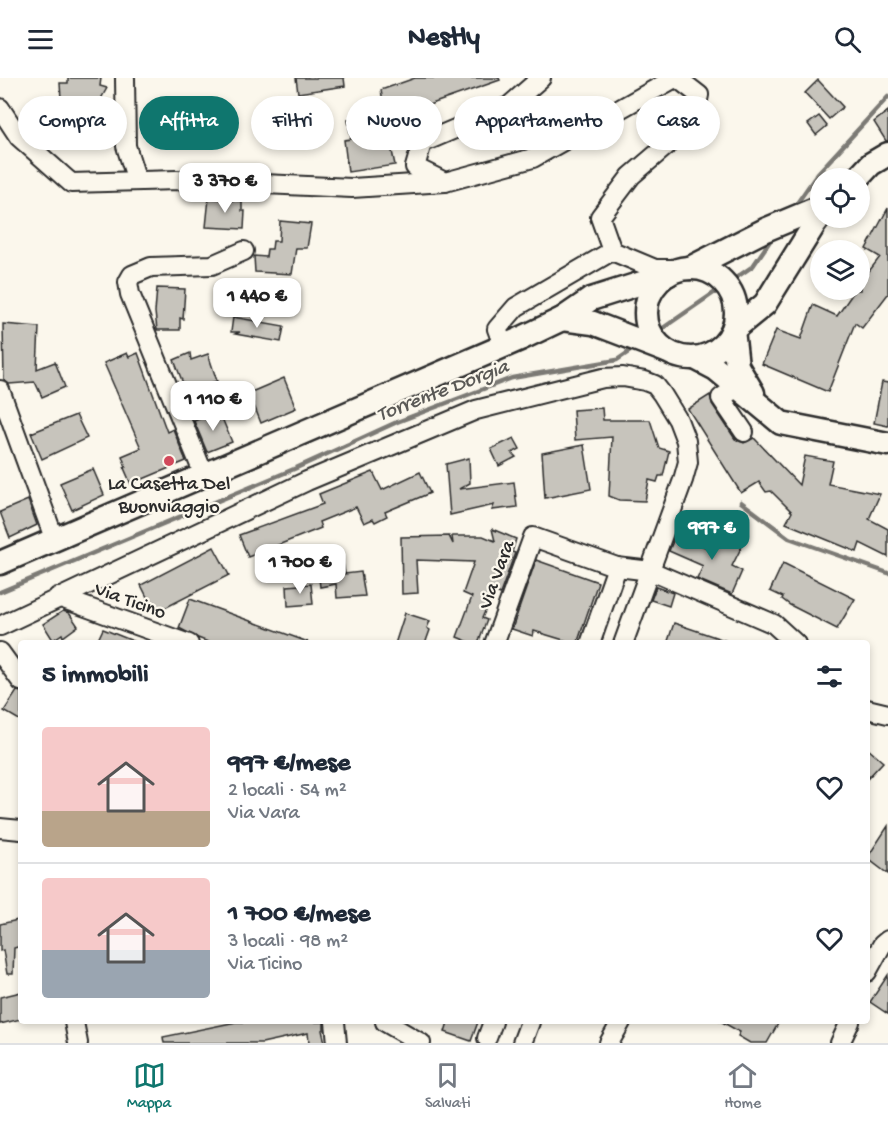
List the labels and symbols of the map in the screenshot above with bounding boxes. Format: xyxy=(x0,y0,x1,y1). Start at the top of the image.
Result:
pin: 3 370 € xyxy=(170,163,280,214)
pin: 1 440 € xyxy=(202,278,312,329)
water label: Torrente Dorgia xyxy=(374,355,514,429)
pin: 1 110 € xyxy=(158,381,268,432)
marker: La Casetta Del Buonviaggio xyxy=(162,454,176,468)
place label: La Casetta Del Buonviaggio xyxy=(108,474,230,520)
pin: 997 € xyxy=(670,510,754,561)
street label: Via Vara xyxy=(475,537,522,614)
pin: 1 700 € xyxy=(245,544,355,595)
street label: Via Ticino xyxy=(90,578,169,626)

